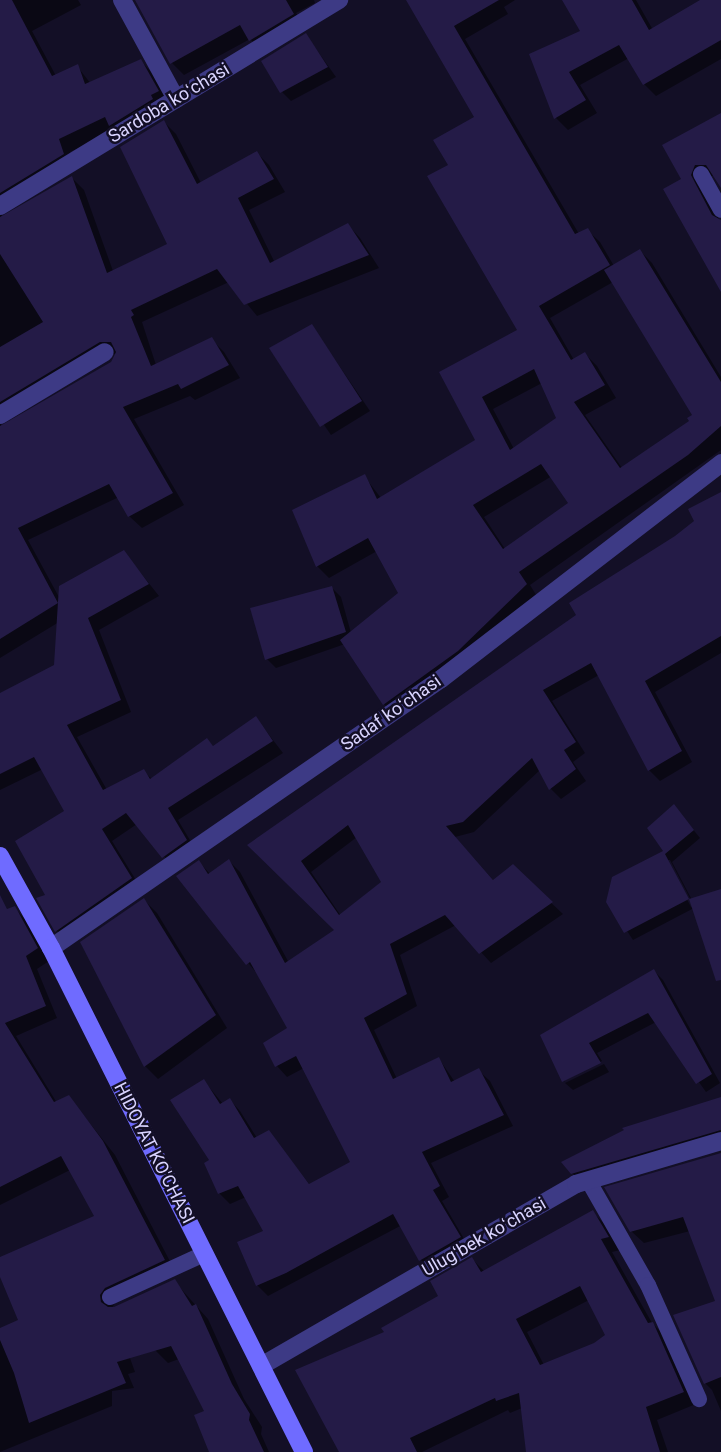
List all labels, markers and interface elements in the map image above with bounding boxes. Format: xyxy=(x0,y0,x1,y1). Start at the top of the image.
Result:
street label: Sardoba koʻchasi xyxy=(105,58,233,148)
street label: Sadaf koʻchasi xyxy=(337,671,445,755)
street label: HIDOYAT KO'CHASI xyxy=(109,1079,199,1227)
street label: Ulugʻbek koʻchasi xyxy=(418,1193,550,1281)

